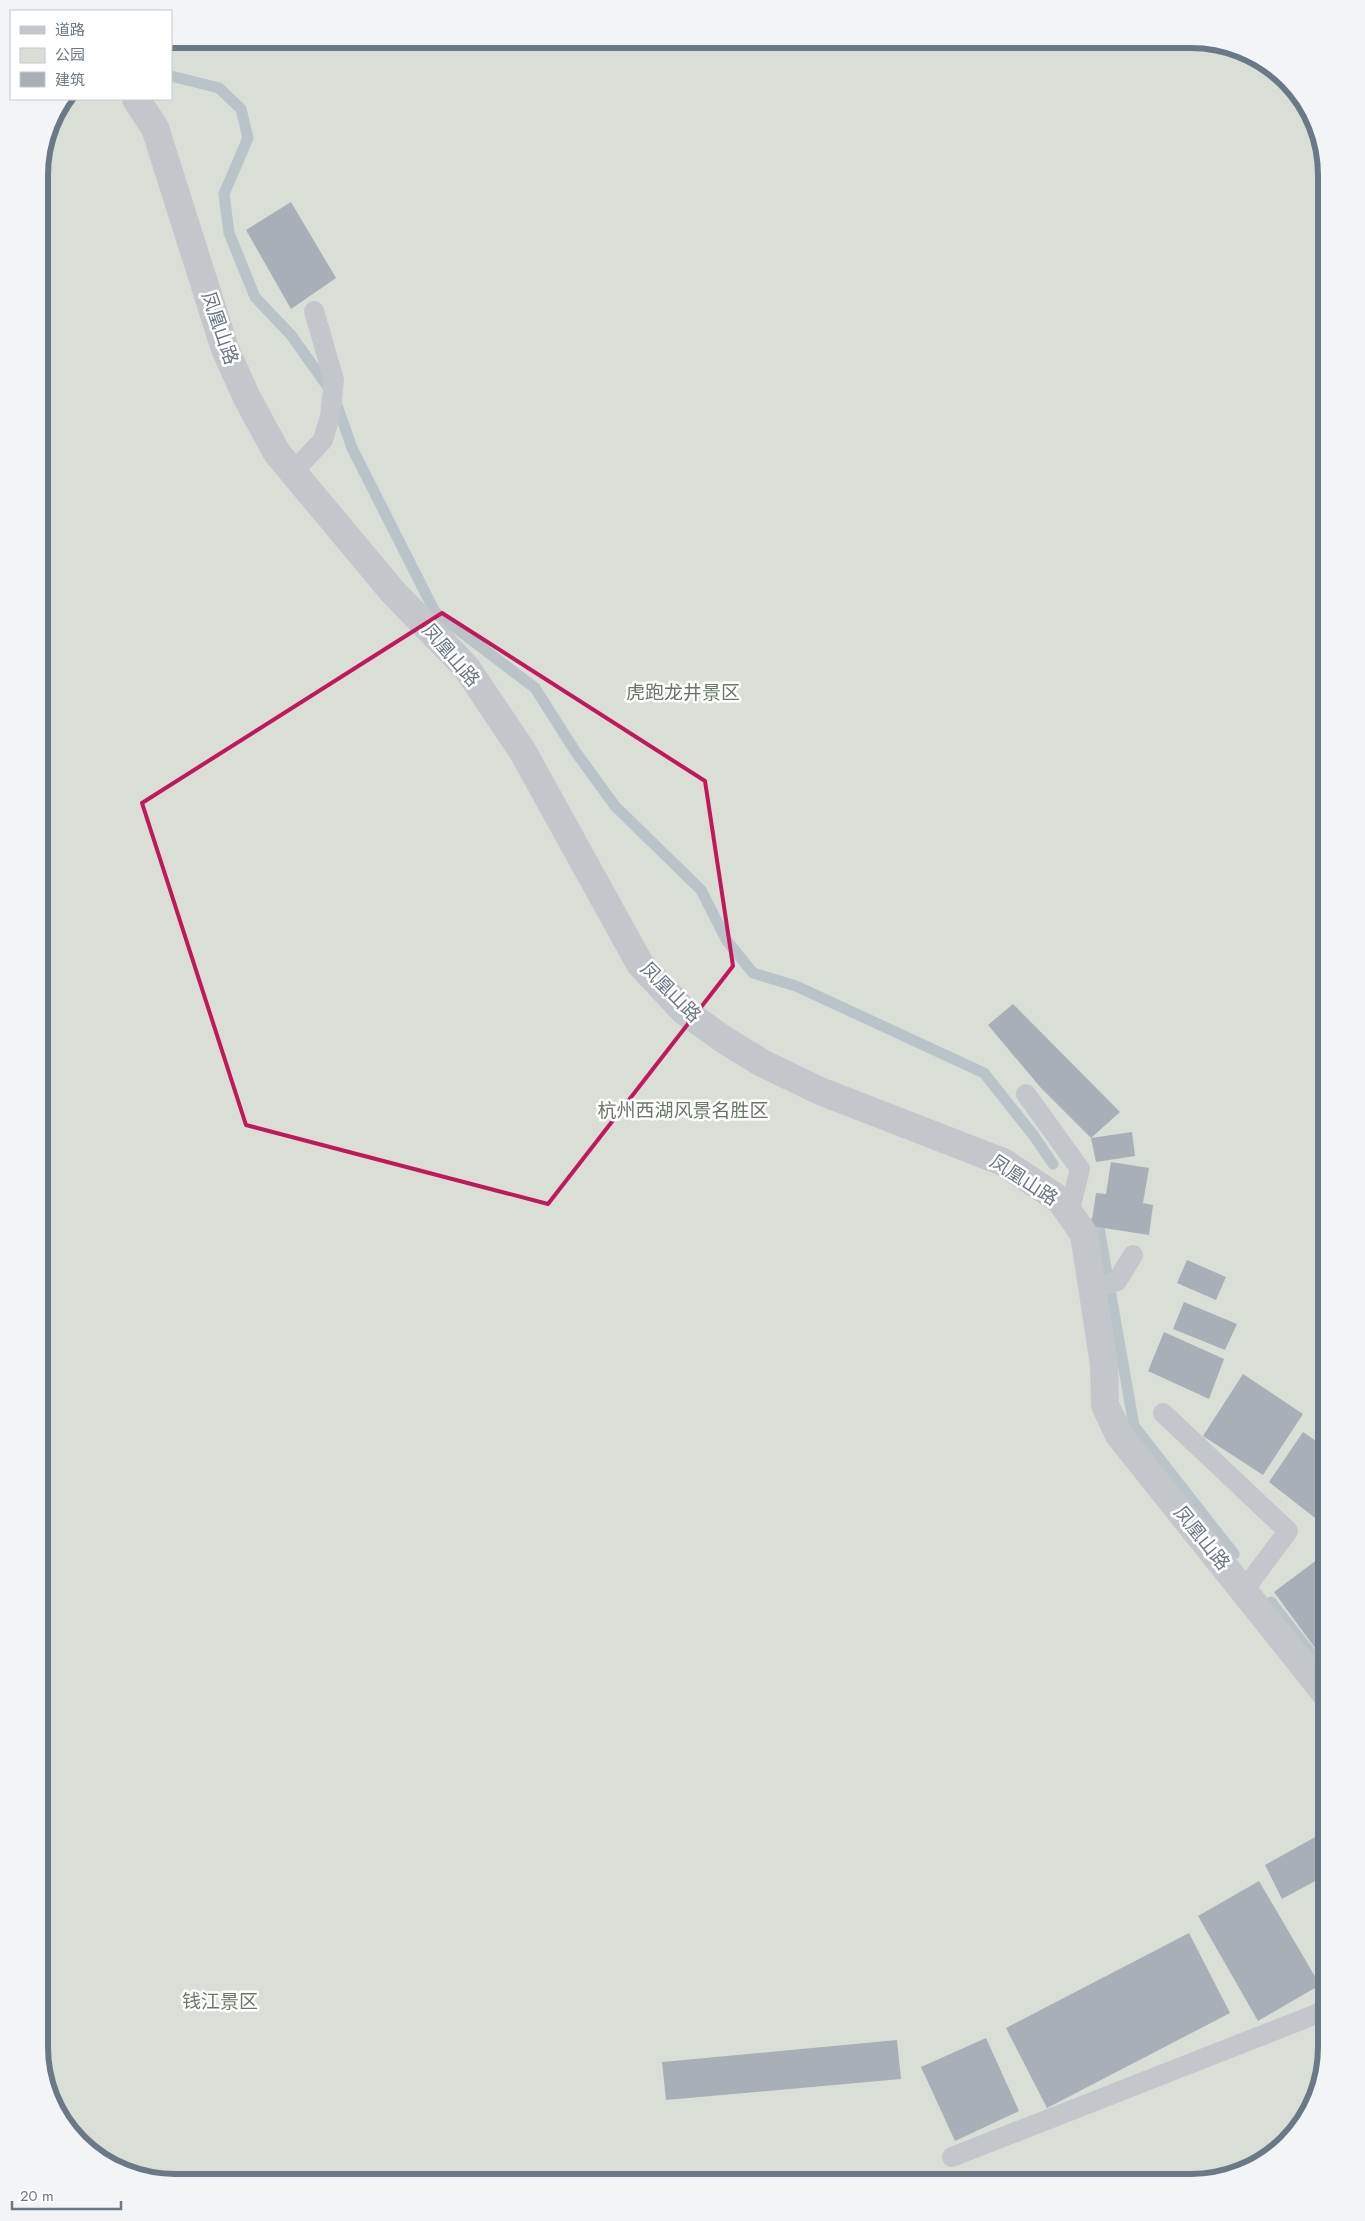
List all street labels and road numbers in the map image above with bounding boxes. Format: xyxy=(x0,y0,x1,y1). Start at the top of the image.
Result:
street label: 凤凰山路 xyxy=(195,288,245,368)
street label: 凤凰山路 xyxy=(416,617,486,693)
street label: 凤凰山路 xyxy=(635,956,707,1028)
street label: 凤凰山路 xyxy=(985,1148,1063,1212)
street label: 凤凰山路 xyxy=(1168,1500,1236,1576)

